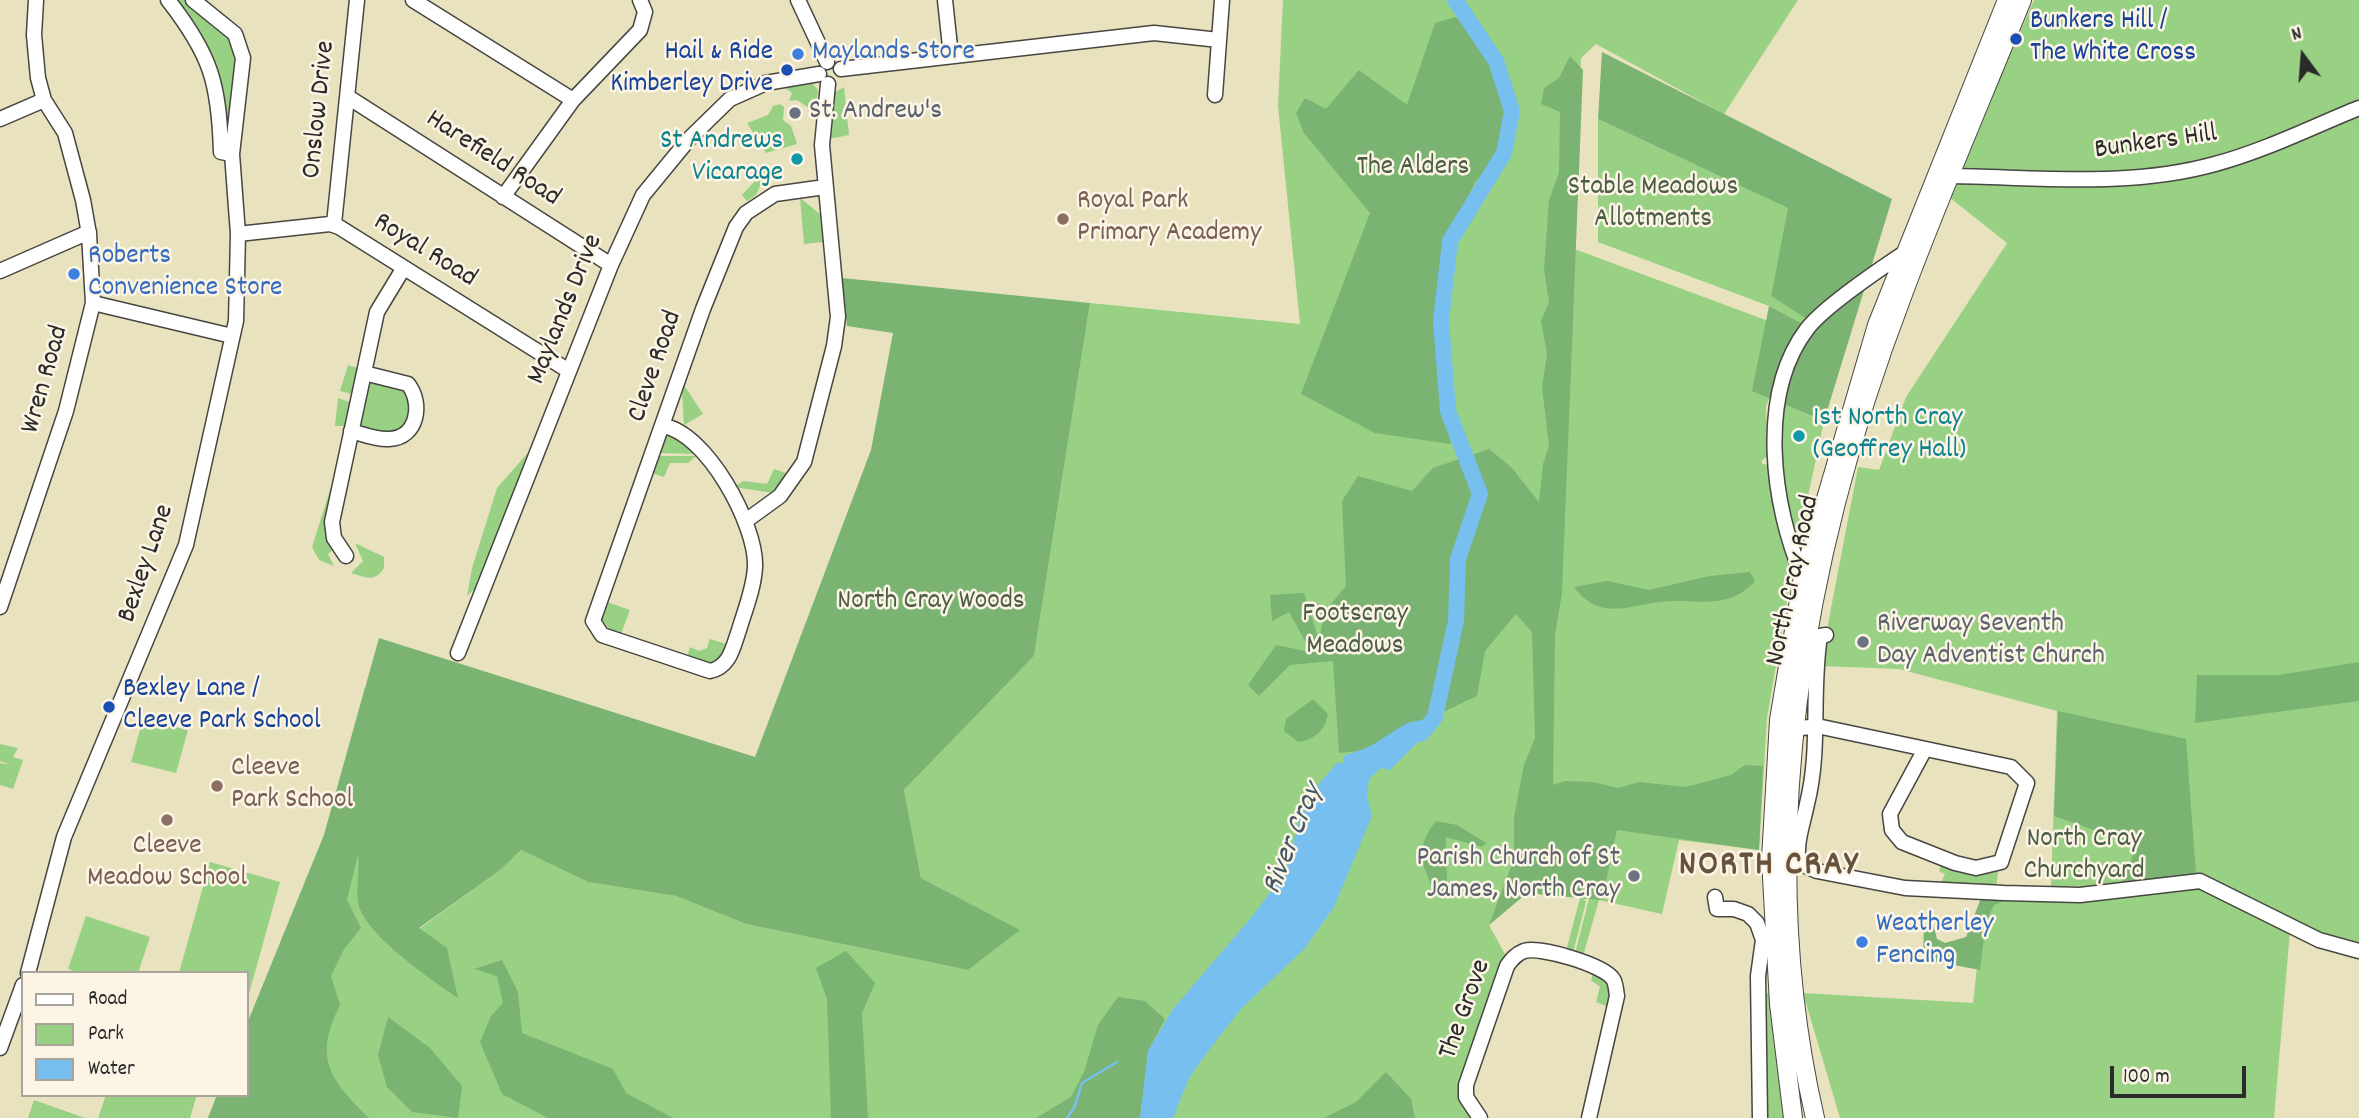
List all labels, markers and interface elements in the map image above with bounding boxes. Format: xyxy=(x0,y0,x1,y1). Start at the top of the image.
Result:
place label: Bunkers Hill / The White Cross xyxy=(2030,6,2196,72)
north arrow xyxy=(2268,21,2338,91)
text: N xyxy=(2289,21,2305,50)
marker: Bunkers Hill / The White Cross xyxy=(2008,31,2024,47)
place label: Hail & Ride Kimberley Drive xyxy=(610,37,773,103)
place label: Maylands Store xyxy=(812,37,975,71)
street label: Onslow Drive xyxy=(297,39,345,181)
marker: Maylands Store xyxy=(790,46,806,62)
marker: Hail & Ride Kimberley Drive xyxy=(779,62,795,78)
place label: St. Andrew's xyxy=(809,96,942,130)
street label: Harefield Road xyxy=(418,104,566,216)
marker: St. Andrew's xyxy=(787,105,803,121)
street label: Bunkers Hill xyxy=(2093,119,2219,169)
place label: St Andrews Vicarage xyxy=(660,126,783,192)
marker: St Andrews Vicarage xyxy=(789,151,805,167)
park label: The Alders xyxy=(1357,152,1469,186)
park label: Stable Meadows Allotments xyxy=(1568,172,1738,238)
place label: Royal Park Primary Academy xyxy=(1077,186,1261,252)
street label: Royal Road xyxy=(366,207,482,297)
marker: Royal Park Primary Academy xyxy=(1055,211,1071,227)
street label: Maylands Drive xyxy=(522,230,612,390)
place label: Roberts Convenience Store xyxy=(88,241,282,307)
marker: Roberts Convenience Store xyxy=(66,266,82,282)
street label: Cleve Road xyxy=(622,307,692,427)
street label: Wren Road xyxy=(16,322,78,438)
place label: 1st North Cray (Geoffrey Hall) xyxy=(1813,403,1966,469)
marker: 1st North Cray (Geoffrey Hall) xyxy=(1791,428,1807,444)
street label: North Cray Road xyxy=(1761,493,1829,669)
street label: Bexley Lane xyxy=(112,501,184,627)
park label: North Cray Woods xyxy=(837,586,1025,620)
park label: Footscray Meadows xyxy=(1302,599,1408,665)
place label: Riverway Seventh Day Adventist Church xyxy=(1877,609,2105,675)
marker: Riverway Seventh Day Adventist Church xyxy=(1855,634,1871,650)
place label: Bexley Lane / Cleeve Park School xyxy=(123,674,321,740)
marker: Bexley Lane / Cleeve Park School xyxy=(101,699,117,715)
place label: Cleeve Park School xyxy=(231,753,353,819)
marker: Cleeve Park School xyxy=(209,778,225,794)
water label: River Cray xyxy=(1257,779,1333,901)
marker: Cleeve Meadow School xyxy=(159,812,175,828)
park label: North Cray Churchyard xyxy=(2023,824,2145,890)
place label: Cleeve Meadow School xyxy=(87,831,247,897)
place label: Parish Church of St James, North Cray xyxy=(1417,843,1620,909)
district label: NORTH CRAY xyxy=(1680,847,1858,889)
marker: Parish Church of St James, North Cray xyxy=(1626,868,1642,884)
place label: Weatherley Fencing xyxy=(1876,909,1994,975)
marker: Weatherley Fencing xyxy=(1854,934,1870,950)
street label: The Grove xyxy=(1433,956,1501,1064)
legend xyxy=(21,971,248,1097)
text: Road xyxy=(88,985,127,1015)
text: Park xyxy=(88,1020,124,1050)
scale bar xyxy=(2114,1052,2250,1096)
text: Water xyxy=(88,1055,135,1085)
text: 100 m xyxy=(2123,1063,2170,1093)

